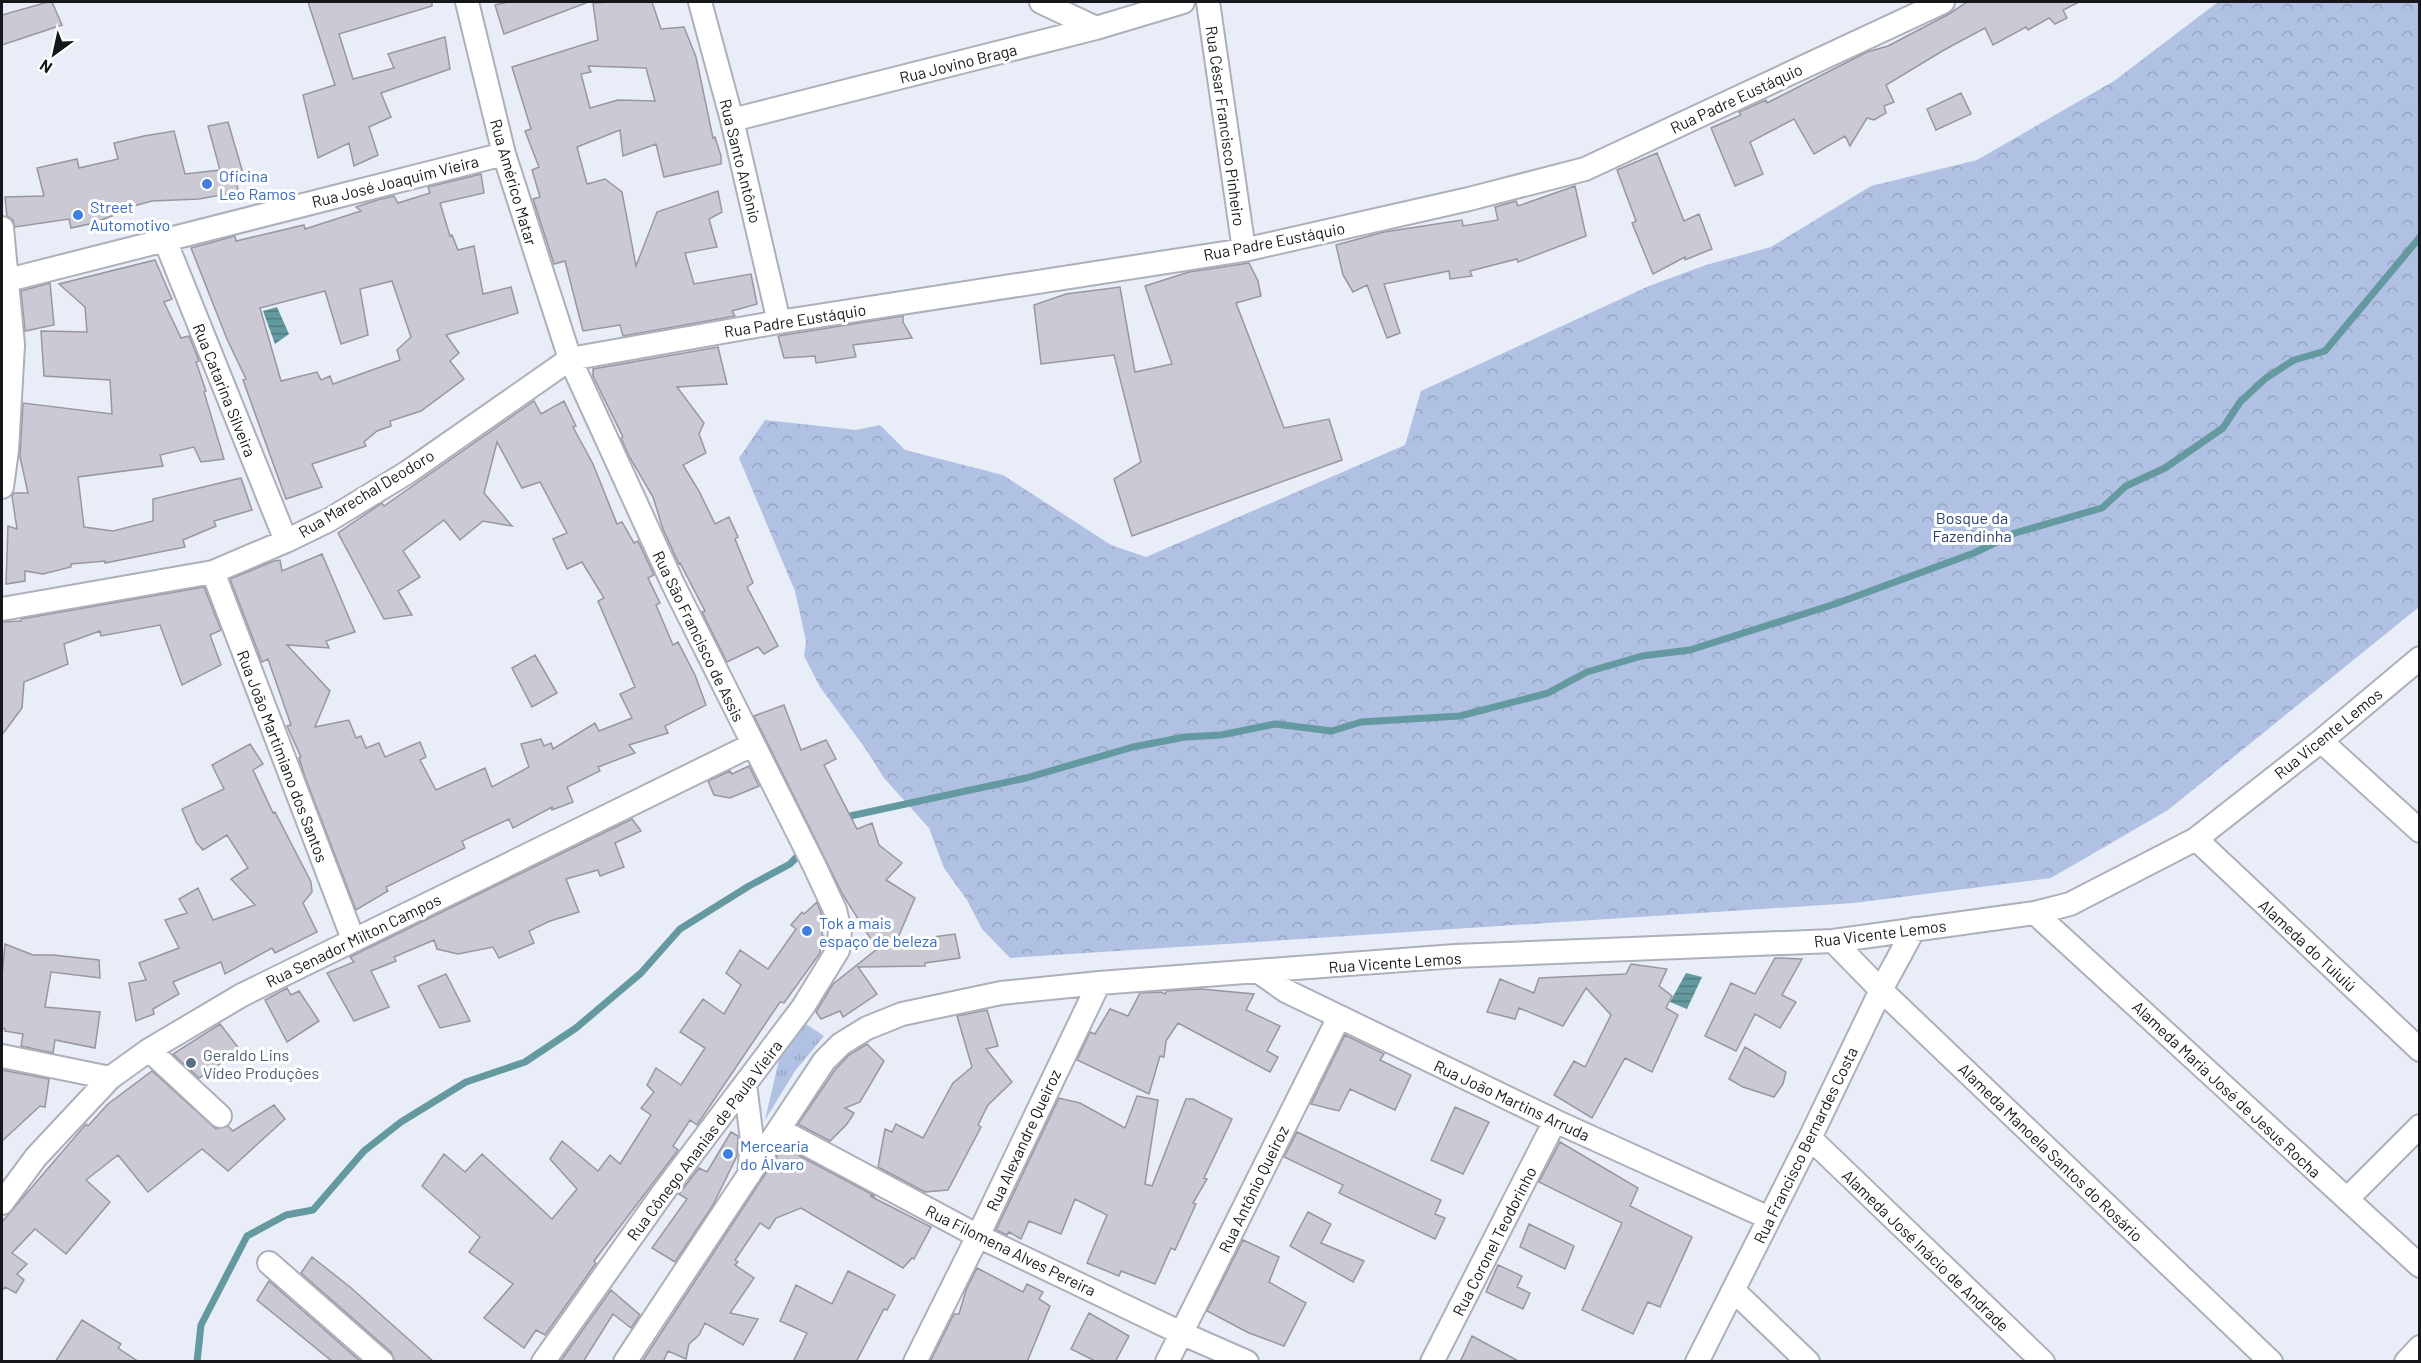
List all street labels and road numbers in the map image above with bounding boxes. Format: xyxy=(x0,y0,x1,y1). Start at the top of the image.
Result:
street label: Rua César Francisco Pinheiro xyxy=(1203,25,1249,227)
street label: Rua Jovino Braga xyxy=(897,39,1019,87)
street label: Rua Padre Eustáquio xyxy=(1667,59,1805,137)
street label: Rua Santo Antônio xyxy=(716,97,766,225)
street label: Rua Américo Matar xyxy=(487,117,541,248)
street label: Rua José Joaquim Vieira xyxy=(310,151,480,211)
street label: Rua Padre Eustáquio xyxy=(1202,218,1346,264)
street label: Rua Padre Eustáquio xyxy=(723,299,867,341)
street label: Rua Catarina Silveira xyxy=(190,320,260,460)
street label: Rua Marechal Deodoro xyxy=(295,445,437,541)
street label: Rua São Francisco de Assis xyxy=(649,547,749,725)
street label: Rua João Martimiano dos Santos xyxy=(234,647,332,865)
street label: Rua Vicente Lemos xyxy=(2270,684,2386,782)
street label: Rua Senador Milton Campos xyxy=(262,889,444,991)
street label: Alameda do Tuiuiú xyxy=(2255,895,2361,995)
street label: Rua Vicente Lemos xyxy=(1813,915,1947,951)
street label: Rua Vicente Lemos xyxy=(1328,948,1462,976)
street label: Alameda Maria José de Jesus Rocha xyxy=(2129,997,2325,1181)
street label: Rua Cônego Ananias de Paula Vieira xyxy=(623,1036,785,1244)
street label: Rua Francisco Bernardes Costa xyxy=(1749,1044,1861,1246)
street label: Rua João Martins Arruda xyxy=(1431,1056,1593,1144)
street label: Alameda Manoela Santos do Rosário xyxy=(1955,1059,2147,1245)
street label: Rua Alexandre Queiroz xyxy=(982,1066,1064,1214)
street label: Rua Antônio Queiroz xyxy=(1214,1122,1292,1256)
street label: Rua Coronel Teodorinho xyxy=(1448,1163,1540,1319)
street label: Alameda José Inácio de Andrade xyxy=(1839,1165,2013,1335)
street label: Rua Filomena Alves Pereira xyxy=(923,1200,1099,1300)

